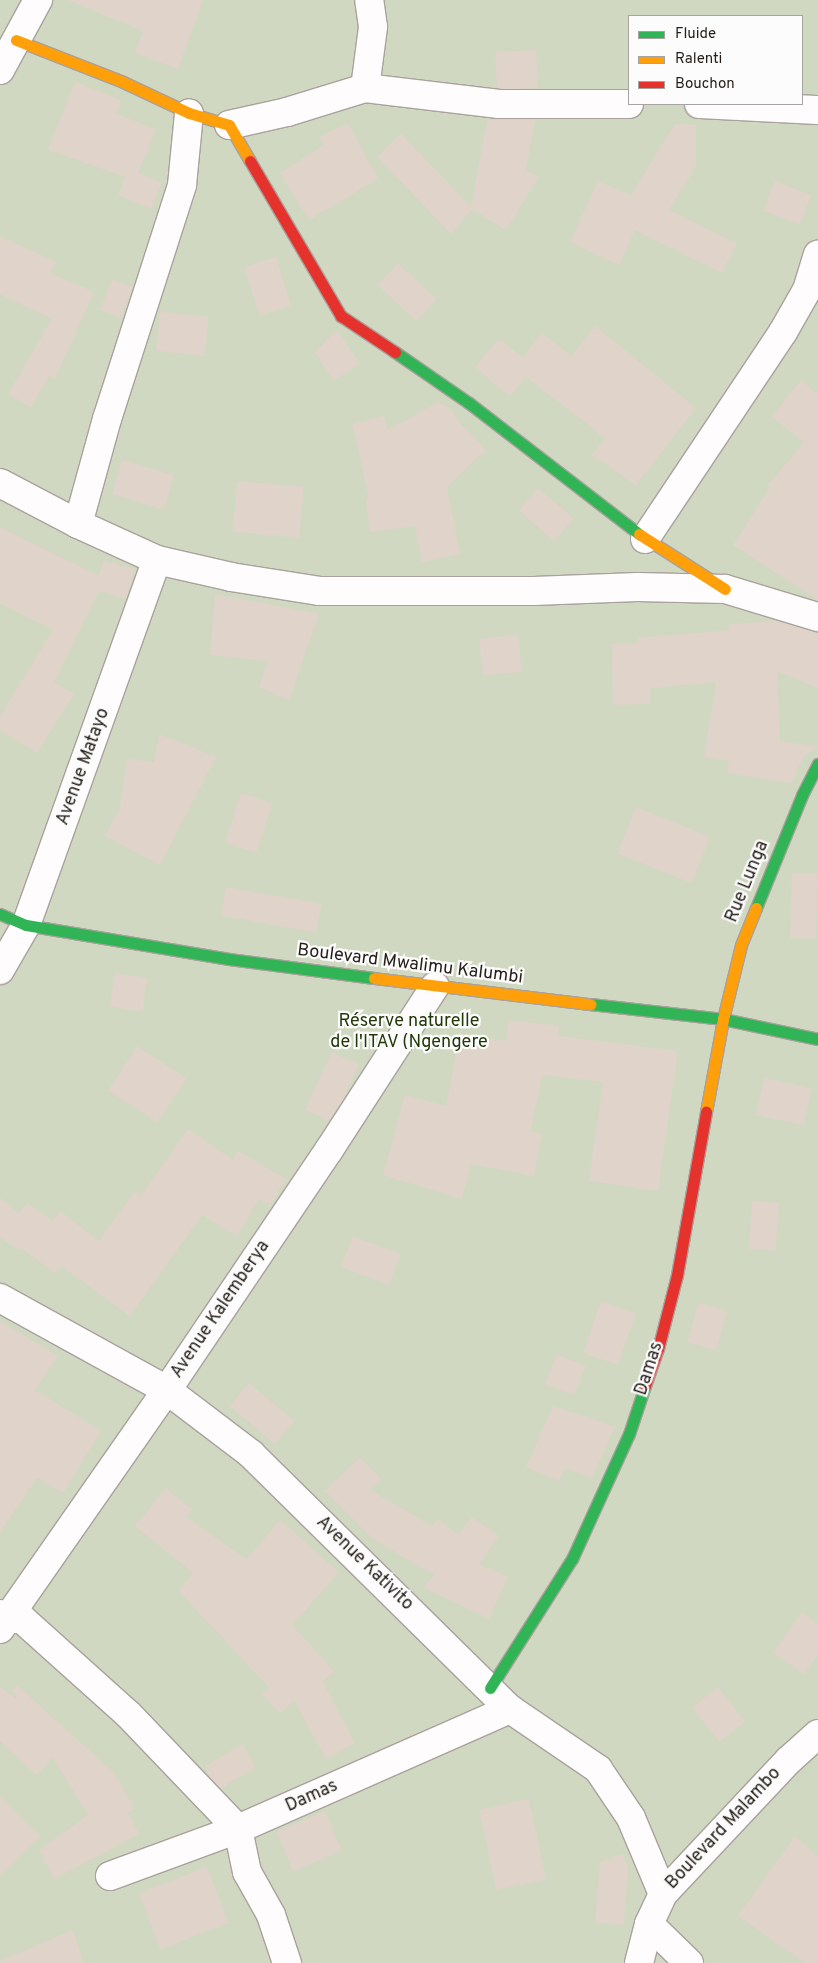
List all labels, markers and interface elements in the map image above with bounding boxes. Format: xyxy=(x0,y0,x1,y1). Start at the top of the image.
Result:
legend xyxy=(628,15,803,105)
text: Fluide xyxy=(675,25,716,44)
text: Ralenti xyxy=(675,50,722,69)
text: Bouchon xyxy=(675,75,735,94)
street label: Avenue Matayo xyxy=(53,705,115,829)
street label: Rue Lunga xyxy=(722,838,774,926)
street label: Boulevard Mwalimu Kalumbi xyxy=(296,940,524,990)
park label: Réserve naturelle de l'ITAV (Ngengere xyxy=(330,1012,488,1054)
street label: Avenue Kalemberya xyxy=(167,1237,275,1383)
street label: Damas xyxy=(631,1340,669,1398)
street label: Avenue Kativito xyxy=(311,1512,417,1616)
street label: Boulevard Malambo xyxy=(662,1763,786,1895)
street label: Damas xyxy=(283,1776,341,1818)

